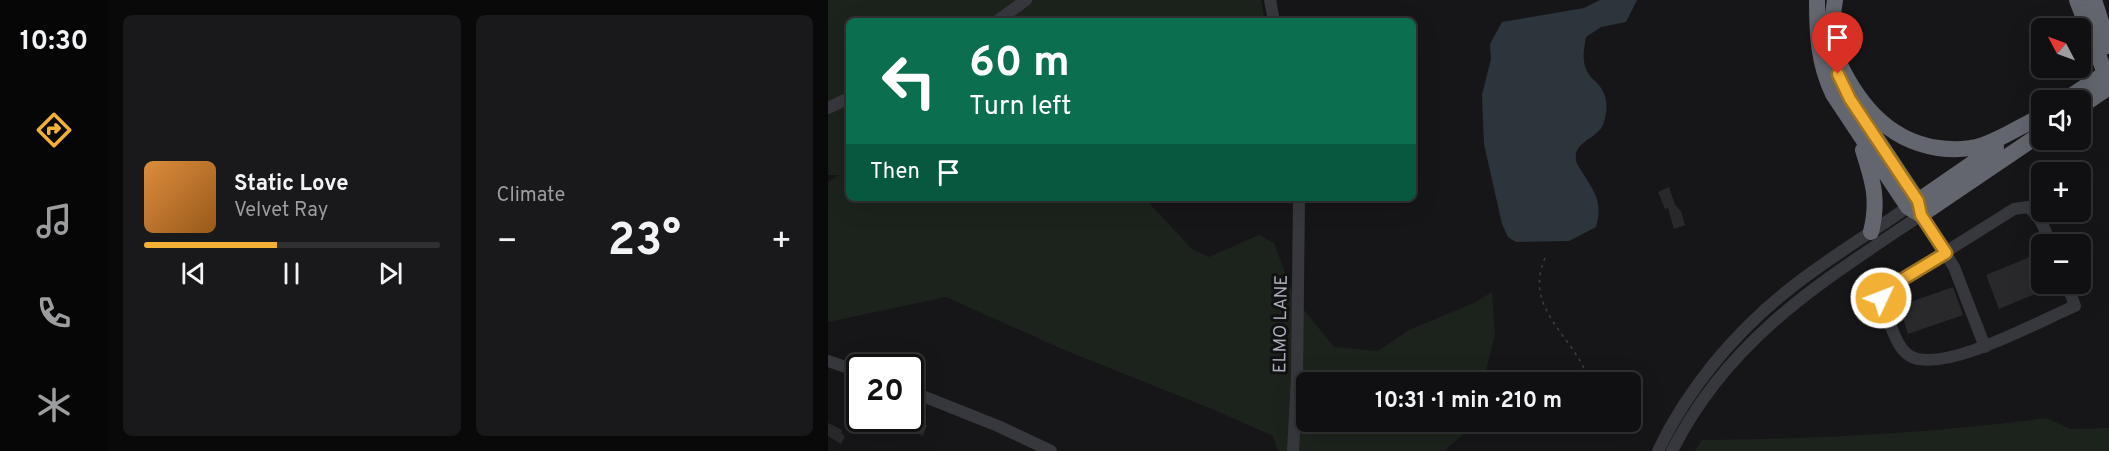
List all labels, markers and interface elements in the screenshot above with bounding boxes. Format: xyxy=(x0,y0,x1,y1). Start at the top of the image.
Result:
pin xyxy=(1812,12,1863,74)
north arrow xyxy=(2031,18,2091,78)
map controls xyxy=(2031,18,2091,294)
icon: arrive xyxy=(1821,21,1854,54)
text: 10:30 xyxy=(20,25,88,59)
text: 60 m xyxy=(969,38,1070,91)
icon: left xyxy=(870,42,948,120)
text: Turn left xyxy=(969,90,1071,124)
button: sound xyxy=(2031,90,2091,150)
icon: directions xyxy=(33,109,75,151)
icon: arrive xyxy=(932,156,965,189)
text: Then xyxy=(870,159,920,186)
button: + xyxy=(2031,162,2091,222)
text: Static Love xyxy=(234,171,348,198)
text: Climate xyxy=(497,183,565,209)
text: Velvet Ray xyxy=(234,198,328,224)
icon: music xyxy=(33,200,75,242)
text: 23° xyxy=(608,214,681,271)
text: − xyxy=(497,222,518,264)
text: + xyxy=(771,222,792,264)
button: − xyxy=(2031,234,2091,294)
icon: previous xyxy=(177,257,210,290)
icon: pause xyxy=(275,257,308,290)
icon: next xyxy=(374,257,407,290)
position arrow xyxy=(1849,266,1913,330)
street label: ELMO LANE xyxy=(1269,275,1294,373)
icon: phone xyxy=(33,292,75,334)
speed limit sign: 20 xyxy=(846,354,924,432)
icon: climate xyxy=(33,384,75,426)
text: 10:31 · 1 min · 210 m xyxy=(1375,388,1562,415)

